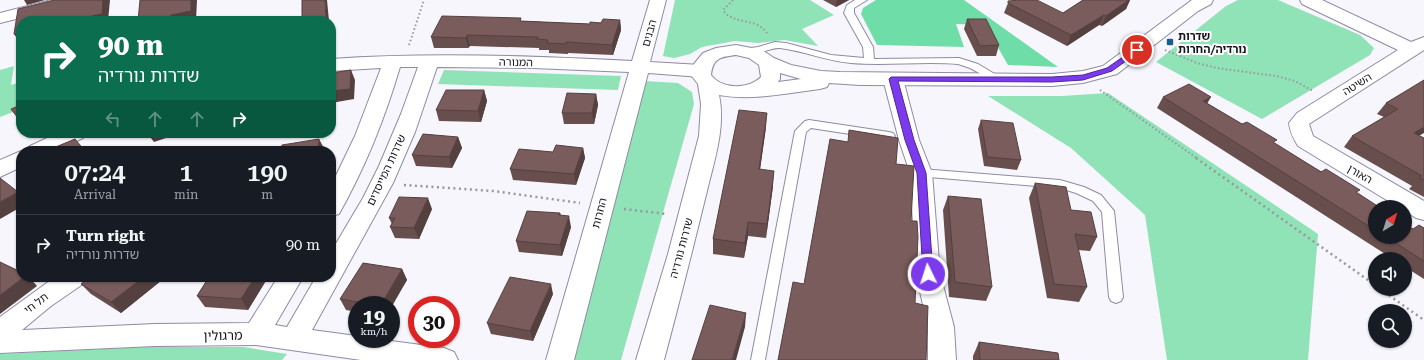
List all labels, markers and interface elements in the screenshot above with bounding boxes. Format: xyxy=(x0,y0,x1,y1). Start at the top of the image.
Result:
street label: הבנים xyxy=(639,18,660,48)
text: 90 m xyxy=(98,29,163,62)
place label: שדרות נורדיה/החרות xyxy=(1178,30,1246,56)
icon: right xyxy=(32,32,84,84)
pin xyxy=(1120,33,1154,67)
marker: שדרות נורדיה/החרות xyxy=(1165,37,1175,47)
icon: arrive xyxy=(1126,39,1148,61)
street label: המנורה xyxy=(499,56,533,69)
text: שדרות נורדיה xyxy=(98,65,199,86)
street label: השיטה xyxy=(1340,70,1374,98)
icon: left xyxy=(102,108,124,130)
icon: ahead xyxy=(144,108,166,130)
icon: ahead xyxy=(186,108,208,130)
icon: right xyxy=(228,108,250,130)
street label: שדרות המייסדים xyxy=(364,133,409,208)
text: 07:24 xyxy=(65,159,125,187)
text: 1 xyxy=(180,159,193,187)
text: 190 xyxy=(247,159,287,187)
street label: האורן xyxy=(1345,162,1375,187)
text: Arrival xyxy=(74,187,116,202)
text: min xyxy=(174,187,198,202)
text: m xyxy=(261,187,273,202)
street label: החרות xyxy=(589,196,610,230)
north arrow xyxy=(1368,200,1412,244)
map controls xyxy=(1368,200,1412,348)
street label: שדרות נורדיה xyxy=(667,217,696,280)
text: Turn right xyxy=(66,227,145,245)
icon: right xyxy=(32,234,54,256)
text: 90 m xyxy=(286,236,320,254)
text: שדרות נורדיה xyxy=(66,247,139,262)
button: sound xyxy=(1368,252,1412,296)
position arrow xyxy=(907,253,949,295)
street label: תל חי xyxy=(22,290,51,317)
speed limit sign: 30 xyxy=(408,296,460,348)
button: search xyxy=(1368,304,1412,348)
text: 19 xyxy=(363,305,385,329)
text: km/h xyxy=(361,326,387,337)
street label: מרגולין xyxy=(203,328,243,343)

